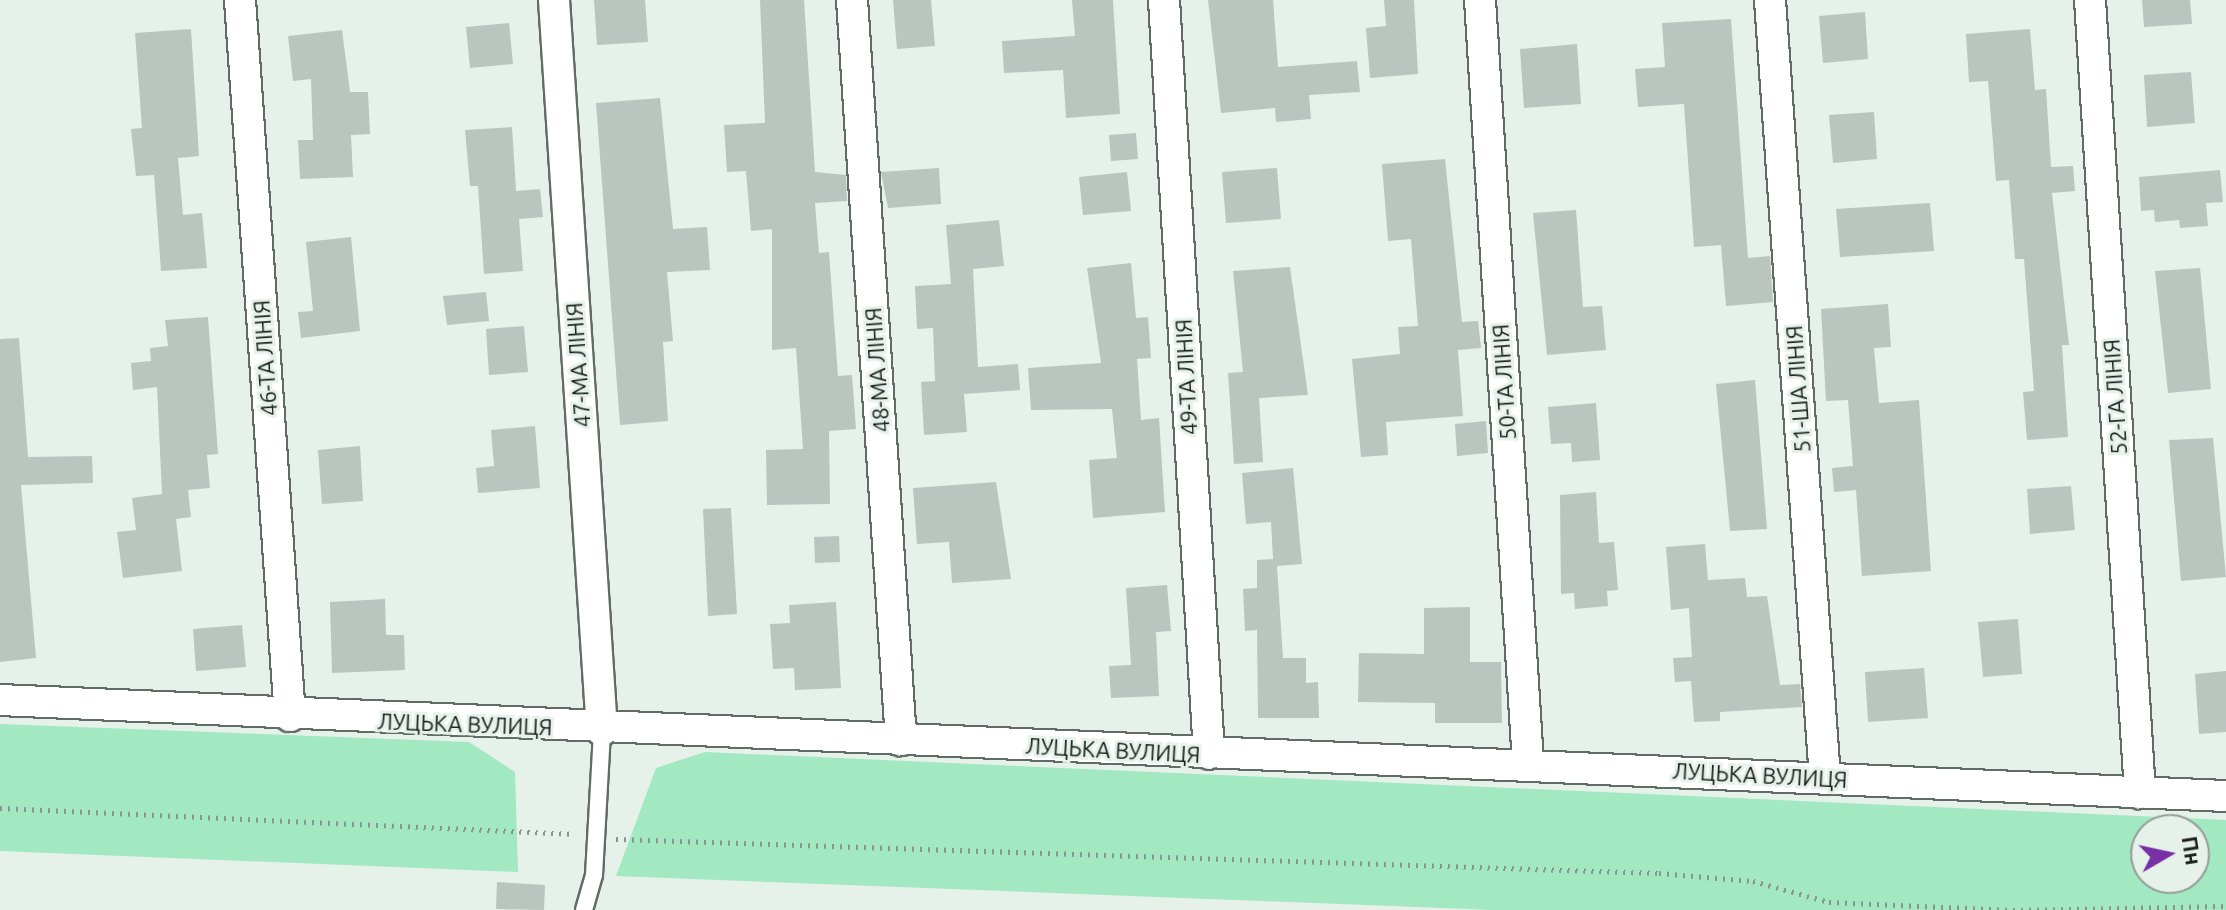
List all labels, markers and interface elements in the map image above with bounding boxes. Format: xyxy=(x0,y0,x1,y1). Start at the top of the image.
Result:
street label: 46-ТА ЛІНІЯ xyxy=(248,299,282,417)
street label: 47-МА ЛІНІЯ xyxy=(560,302,596,428)
street label: 48-МА ЛІНІЯ xyxy=(859,307,895,433)
street label: 49-ТА ЛІНІЯ xyxy=(1170,318,1202,436)
street label: 50-ТА ЛІНІЯ xyxy=(1487,323,1521,441)
street label: 51-ША ЛІНІЯ xyxy=(1780,325,1816,453)
street label: 52-ГА ЛІНІЯ xyxy=(2098,338,2132,456)
street label: ЛУЦЬКА ВУЛИЦЯ xyxy=(377,708,553,740)
street label: ЛУЦЬКА ВУЛИЦЯ xyxy=(1025,732,1201,768)
street label: ЛУЦЬКА ВУЛИЦЯ xyxy=(1672,757,1848,793)
north arrow xyxy=(2130,814,2210,894)
text: Пн xyxy=(2178,834,2207,867)

